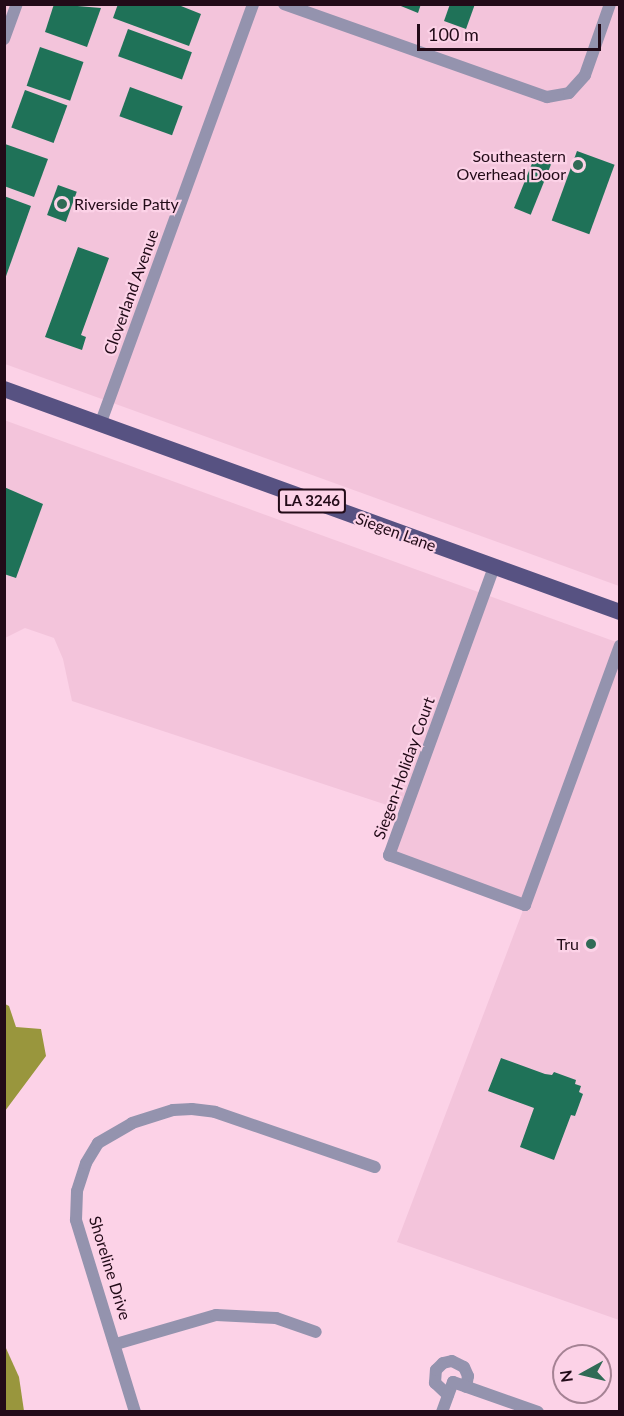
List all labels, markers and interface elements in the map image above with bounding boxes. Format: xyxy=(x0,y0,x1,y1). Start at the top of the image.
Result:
scale bar xyxy=(420,12,604,50)
text: 100 m xyxy=(428,23,479,45)
place label: Southeastern Overhead Door xyxy=(457,146,566,184)
marker: Southeastern Overhead Door xyxy=(571,158,585,172)
place label: Riverside Patty xyxy=(74,194,179,214)
marker: Riverside Patty xyxy=(55,197,69,211)
street label: Cloverland Avenue xyxy=(99,227,163,357)
road number: LA 3246 xyxy=(278,489,346,513)
street label: Siegen Lane xyxy=(353,509,439,555)
street label: Siegen-Holiday Court xyxy=(369,694,439,842)
place label: Tru xyxy=(557,934,579,954)
marker: Tru xyxy=(584,937,598,951)
street label: Shoreline Drive xyxy=(85,1214,135,1322)
north arrow xyxy=(552,1344,612,1404)
text: N xyxy=(555,1369,576,1384)

